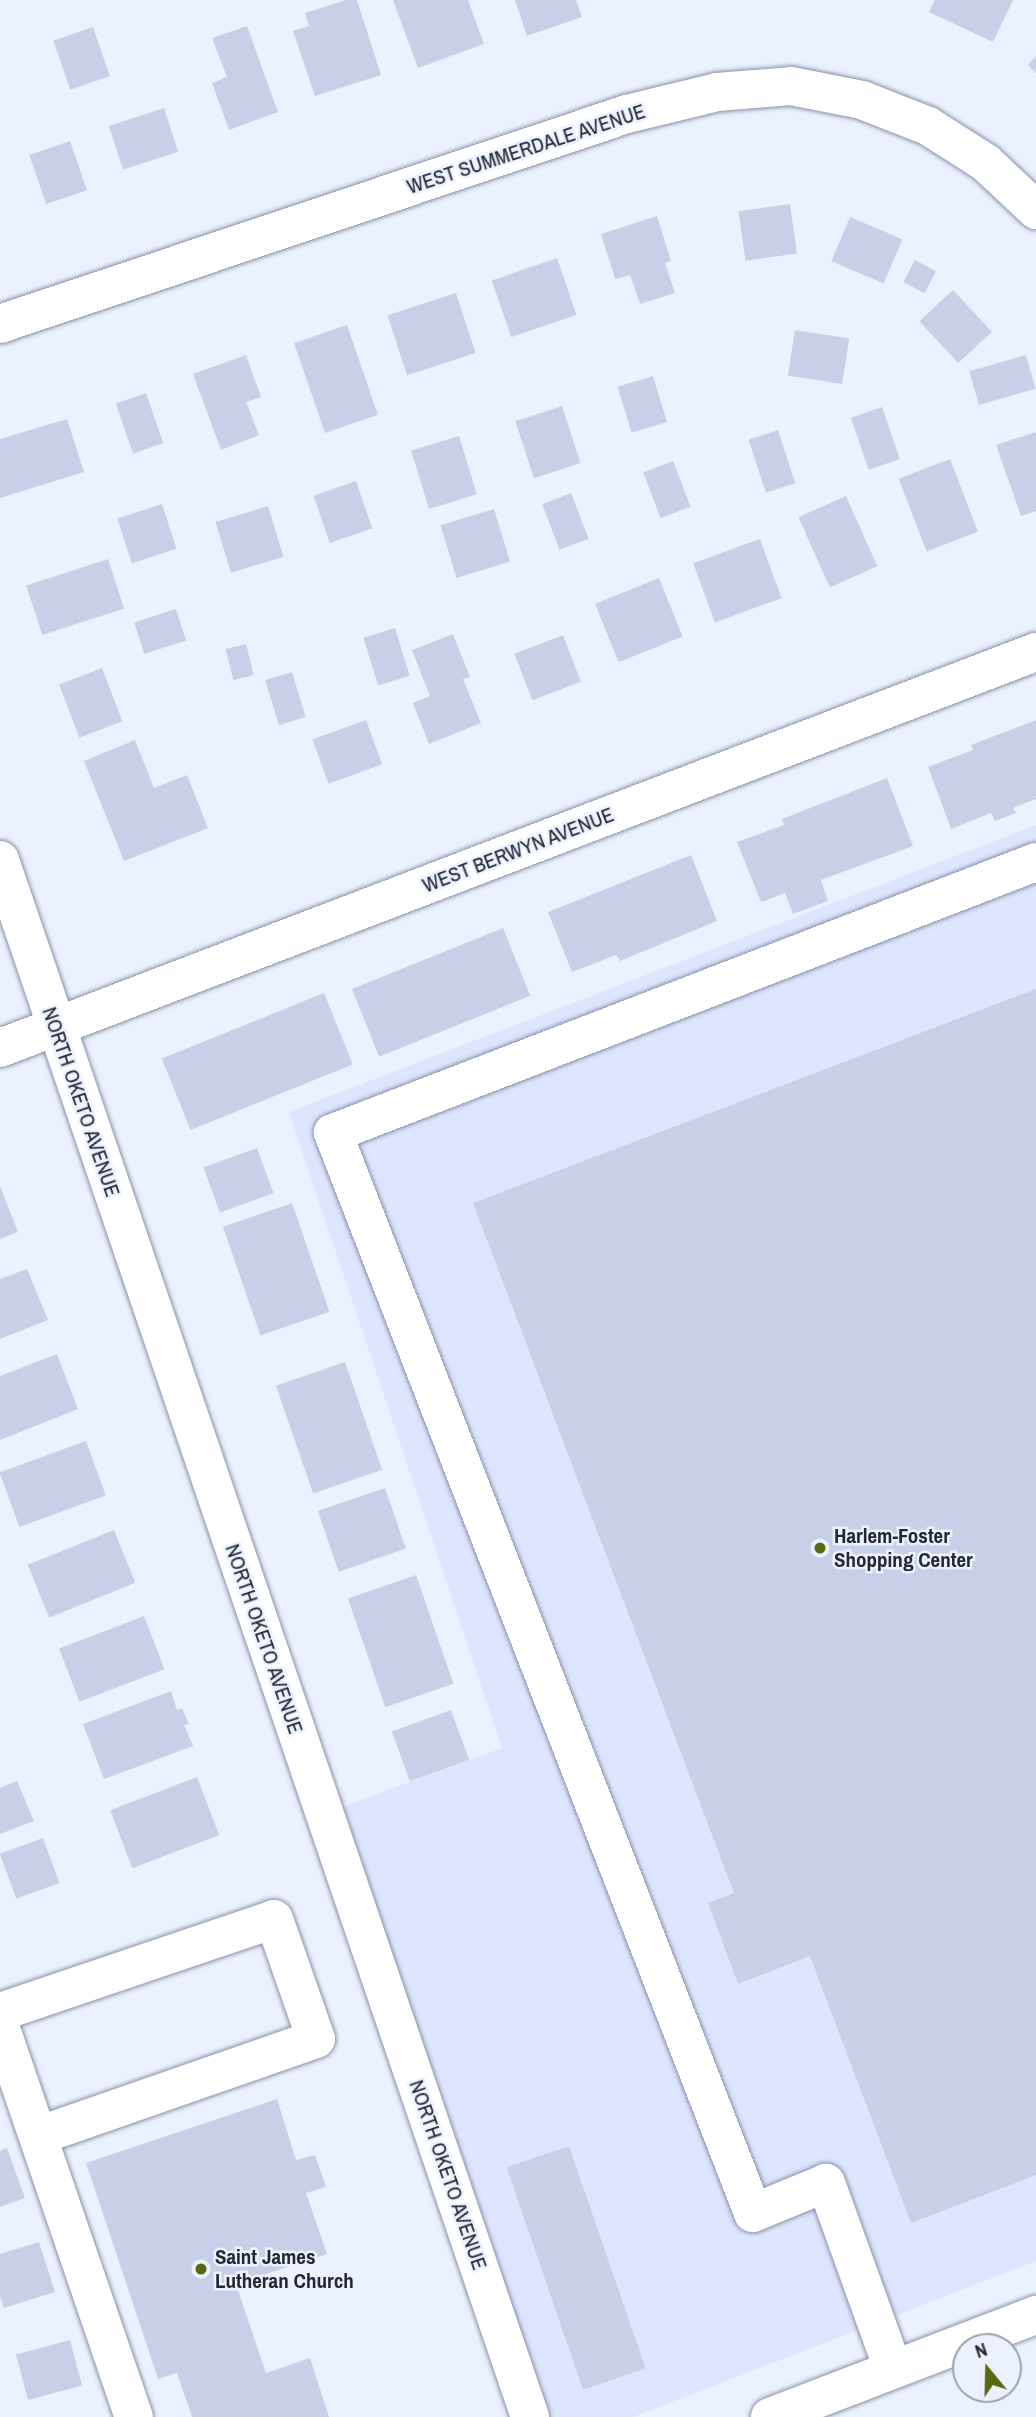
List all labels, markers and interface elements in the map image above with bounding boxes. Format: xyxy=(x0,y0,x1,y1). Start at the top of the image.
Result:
street label: WEST SUMMERDALE AVENUE xyxy=(403,98,649,200)
street label: WEST BERWYN AVENUE xyxy=(418,802,618,898)
street label: NORTH OKETO AVENUE xyxy=(37,1003,125,1201)
place label: Harlem-Foster Shopping Center xyxy=(834,1523,973,1573)
street label: NORTH OKETO AVENUE xyxy=(220,1540,308,1738)
marker: Harlem-Foster Shopping Center xyxy=(812,1540,828,1556)
street label: NORTH OKETO AVENUE xyxy=(404,2076,492,2274)
place label: Saint James Lutheran Church xyxy=(215,2244,354,2294)
marker: Saint James Lutheran Church xyxy=(193,2261,209,2277)
north arrow xyxy=(952,2333,1022,2403)
text: N xyxy=(971,2336,990,2364)

